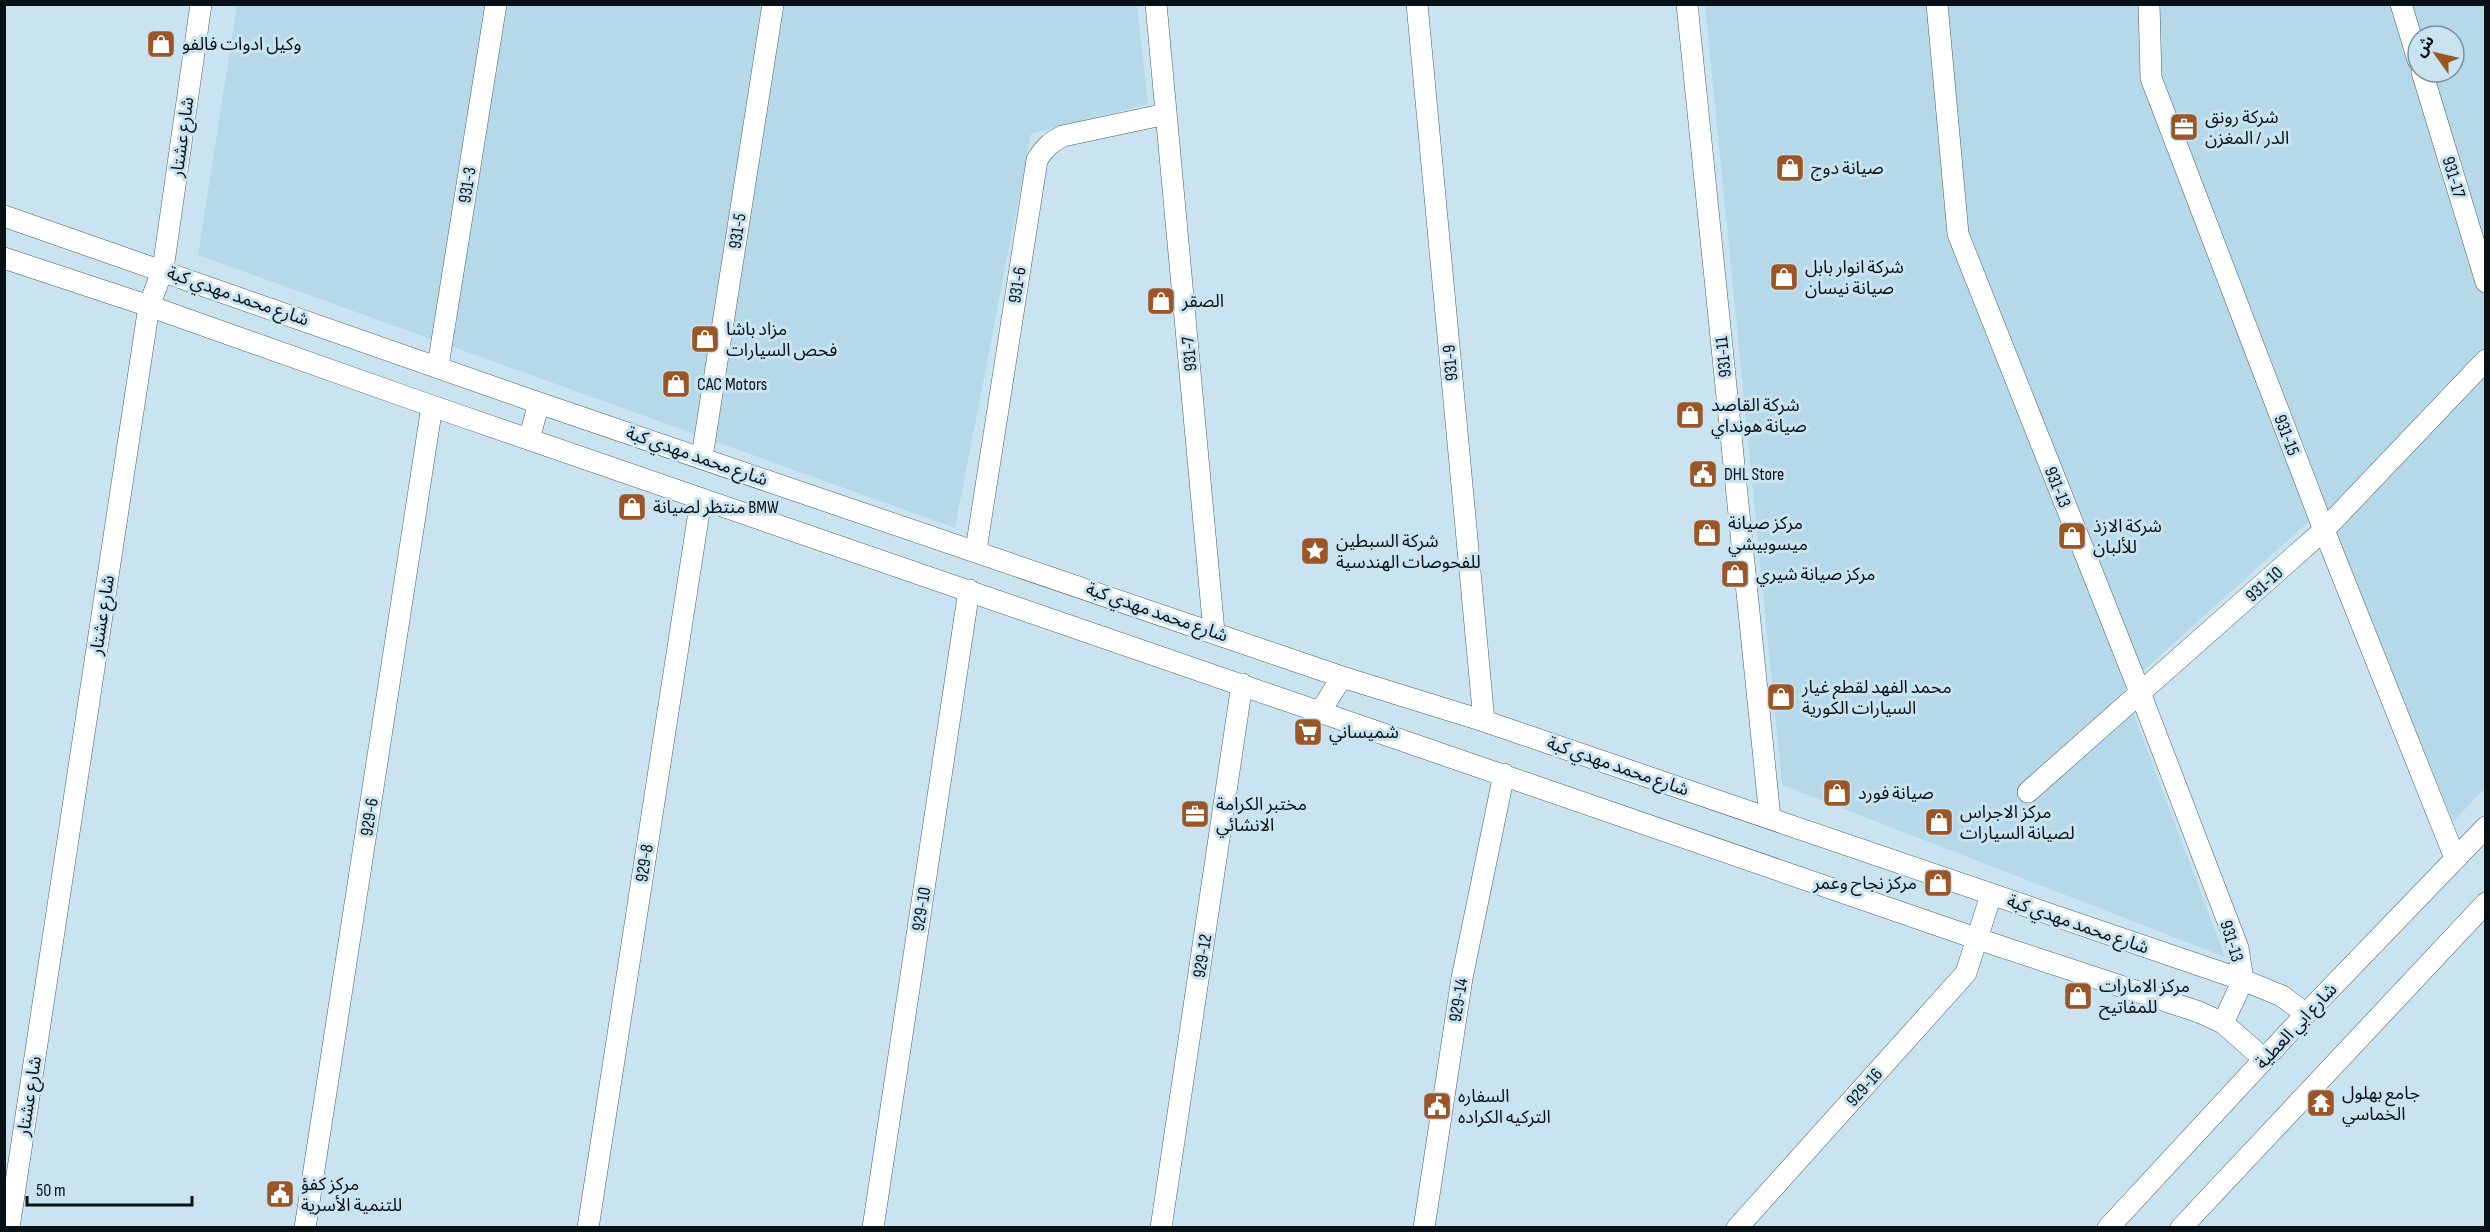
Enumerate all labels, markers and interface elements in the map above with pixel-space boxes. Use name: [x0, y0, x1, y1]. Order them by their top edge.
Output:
north arrow: [2406, 24, 2466, 84]
shop icon: وكيل ادوات فالفو: [145, 28, 177, 60]
text: ش: [2411, 32, 2439, 61]
place label: وكيل ادوات فالفو: [182, 34, 301, 55]
street label: شارع عشتار: [166, 96, 201, 180]
place label: شركة رونق الدر / المغزن: [2205, 107, 2289, 149]
office icon: شركة رونق الدر / المغزن: [2168, 111, 2200, 143]
shop icon: صيانة دوج: [1774, 152, 1806, 184]
street label: 931-17: [2437, 154, 2470, 201]
place label: صيانة دوج: [1811, 158, 1884, 181]
street label: 931-3: [454, 166, 481, 204]
street label: 931-5: [724, 212, 751, 250]
place label: شركة انوار بابل صيانة نيسان: [1805, 257, 1904, 299]
shop icon: شركة انوار بابل صيانة نيسان: [1768, 261, 1800, 293]
street label: شارع محمد مهدي كبة: [163, 262, 312, 333]
street label: 931-6: [1004, 265, 1031, 305]
shop icon: الصقر: [1145, 285, 1177, 317]
place label: الصقر: [1181, 291, 1224, 312]
place label: مزاد باشا فحص السيارات: [726, 319, 837, 361]
shop icon: مزاد باشا فحص السيارات: [689, 323, 721, 355]
street label: 931-7: [1177, 335, 1201, 372]
street label: 931-11: [1711, 335, 1736, 378]
street label: 931-9: [1438, 344, 1463, 382]
shop icon: CAC Motors: [660, 368, 692, 400]
place label: CAC Motors: [697, 374, 767, 395]
place label: شركة القاصد صيانة هونداي: [1711, 395, 1807, 439]
shop icon: شركة القاصد صيانة هونداي: [1674, 399, 1706, 431]
street label: 931-15: [2269, 412, 2304, 459]
street label: شارع محمد مهدي كبة: [622, 422, 771, 493]
public building icon: DHL Store: [1687, 458, 1719, 490]
place label: DHL Store: [1724, 464, 1784, 485]
street label: 931-13: [2040, 464, 2075, 511]
shop icon: منتظر لصيانة BMW: [616, 491, 648, 523]
place label: منتظر لصيانة BMW: [653, 497, 779, 518]
place label: مركز صيانة ميسوبيشي: [1728, 513, 1808, 557]
place label: شركة الازذ للألبان: [2093, 516, 2162, 558]
shop icon: مركز صيانة ميسوبيشي: [1691, 517, 1723, 549]
shop icon: شركة الازذ للألبان: [2056, 520, 2088, 552]
place label: شركة السبطين للفحوصات الهندسية: [1336, 531, 1481, 573]
place icon: شركة السبطين للفحوصات الهندسية: [1299, 535, 1331, 567]
shop icon: مركز صيانة شيري: [1719, 558, 1751, 590]
street label: 931-10: [2241, 562, 2287, 606]
place label: مركز صيانة شيري: [1756, 564, 1876, 587]
street label: شارع عشتار: [86, 574, 122, 658]
street label: شارع محمد مهدي كبة: [1082, 578, 1231, 649]
place label: محمد الفهد لقطع غيار السيارات الكورية: [1801, 677, 1952, 719]
shop icon: محمد الفهد لقطع غيار السيارات الكورية: [1765, 681, 1797, 713]
supermarket icon: شميساني: [1292, 716, 1324, 748]
place label: شميساني: [1329, 722, 1399, 745]
street label: شارع محمد مهدي كبة: [1543, 732, 1692, 803]
shop icon: صيانة فورد: [1821, 777, 1853, 809]
place label: صيانة فورد: [1858, 783, 1934, 804]
place label: مختبر الكرامة الانشائي: [1216, 794, 1307, 838]
street label: 929-6: [356, 797, 383, 837]
office icon: مختبر الكرامة الانشائي: [1179, 798, 1211, 830]
place label: مركز الاجراس لصيانة السيارات: [1960, 802, 2075, 844]
shop icon: مركز الاجراس لصيانة السيارات: [1923, 806, 1955, 838]
street label: 929-8: [631, 843, 658, 883]
shop icon: مركز نجاح وعمر: [1922, 867, 1954, 899]
place label: مركز نجاح وعمر: [1812, 873, 1917, 896]
street label: 929-10: [908, 886, 935, 933]
street label: شارع محمد مهدي كبة: [2003, 890, 2152, 961]
street label: 931-13: [2215, 918, 2248, 964]
street label: 929-12: [1189, 933, 1216, 979]
street label: 929-14: [1445, 976, 1472, 1023]
place label: مركز الامارات للمفاتيح: [2099, 976, 2190, 1020]
street label: شارع ابي العطية: [2251, 979, 2344, 1076]
shop icon: مركز الامارات للمفاتيح: [2062, 980, 2094, 1012]
street label: شارع عشتار: [13, 1055, 49, 1139]
street label: 929-16: [1842, 1064, 1887, 1111]
place label: جامع بهلول الخماسي: [2342, 1083, 2420, 1127]
place label: السفاره التركيه الكراده: [1458, 1086, 1551, 1128]
temple icon: جامع بهلول الخماسي: [2305, 1087, 2337, 1119]
public building icon: السفاره التركيه الكراده: [1421, 1090, 1453, 1122]
scale bar: [27, 1169, 192, 1207]
place label: مركز كفؤ للتنمية الأسرية: [301, 1174, 402, 1216]
public building icon: مركز كفؤ للتنمية الأسرية: [264, 1178, 296, 1210]
text: 50 m: [36, 1180, 66, 1201]

